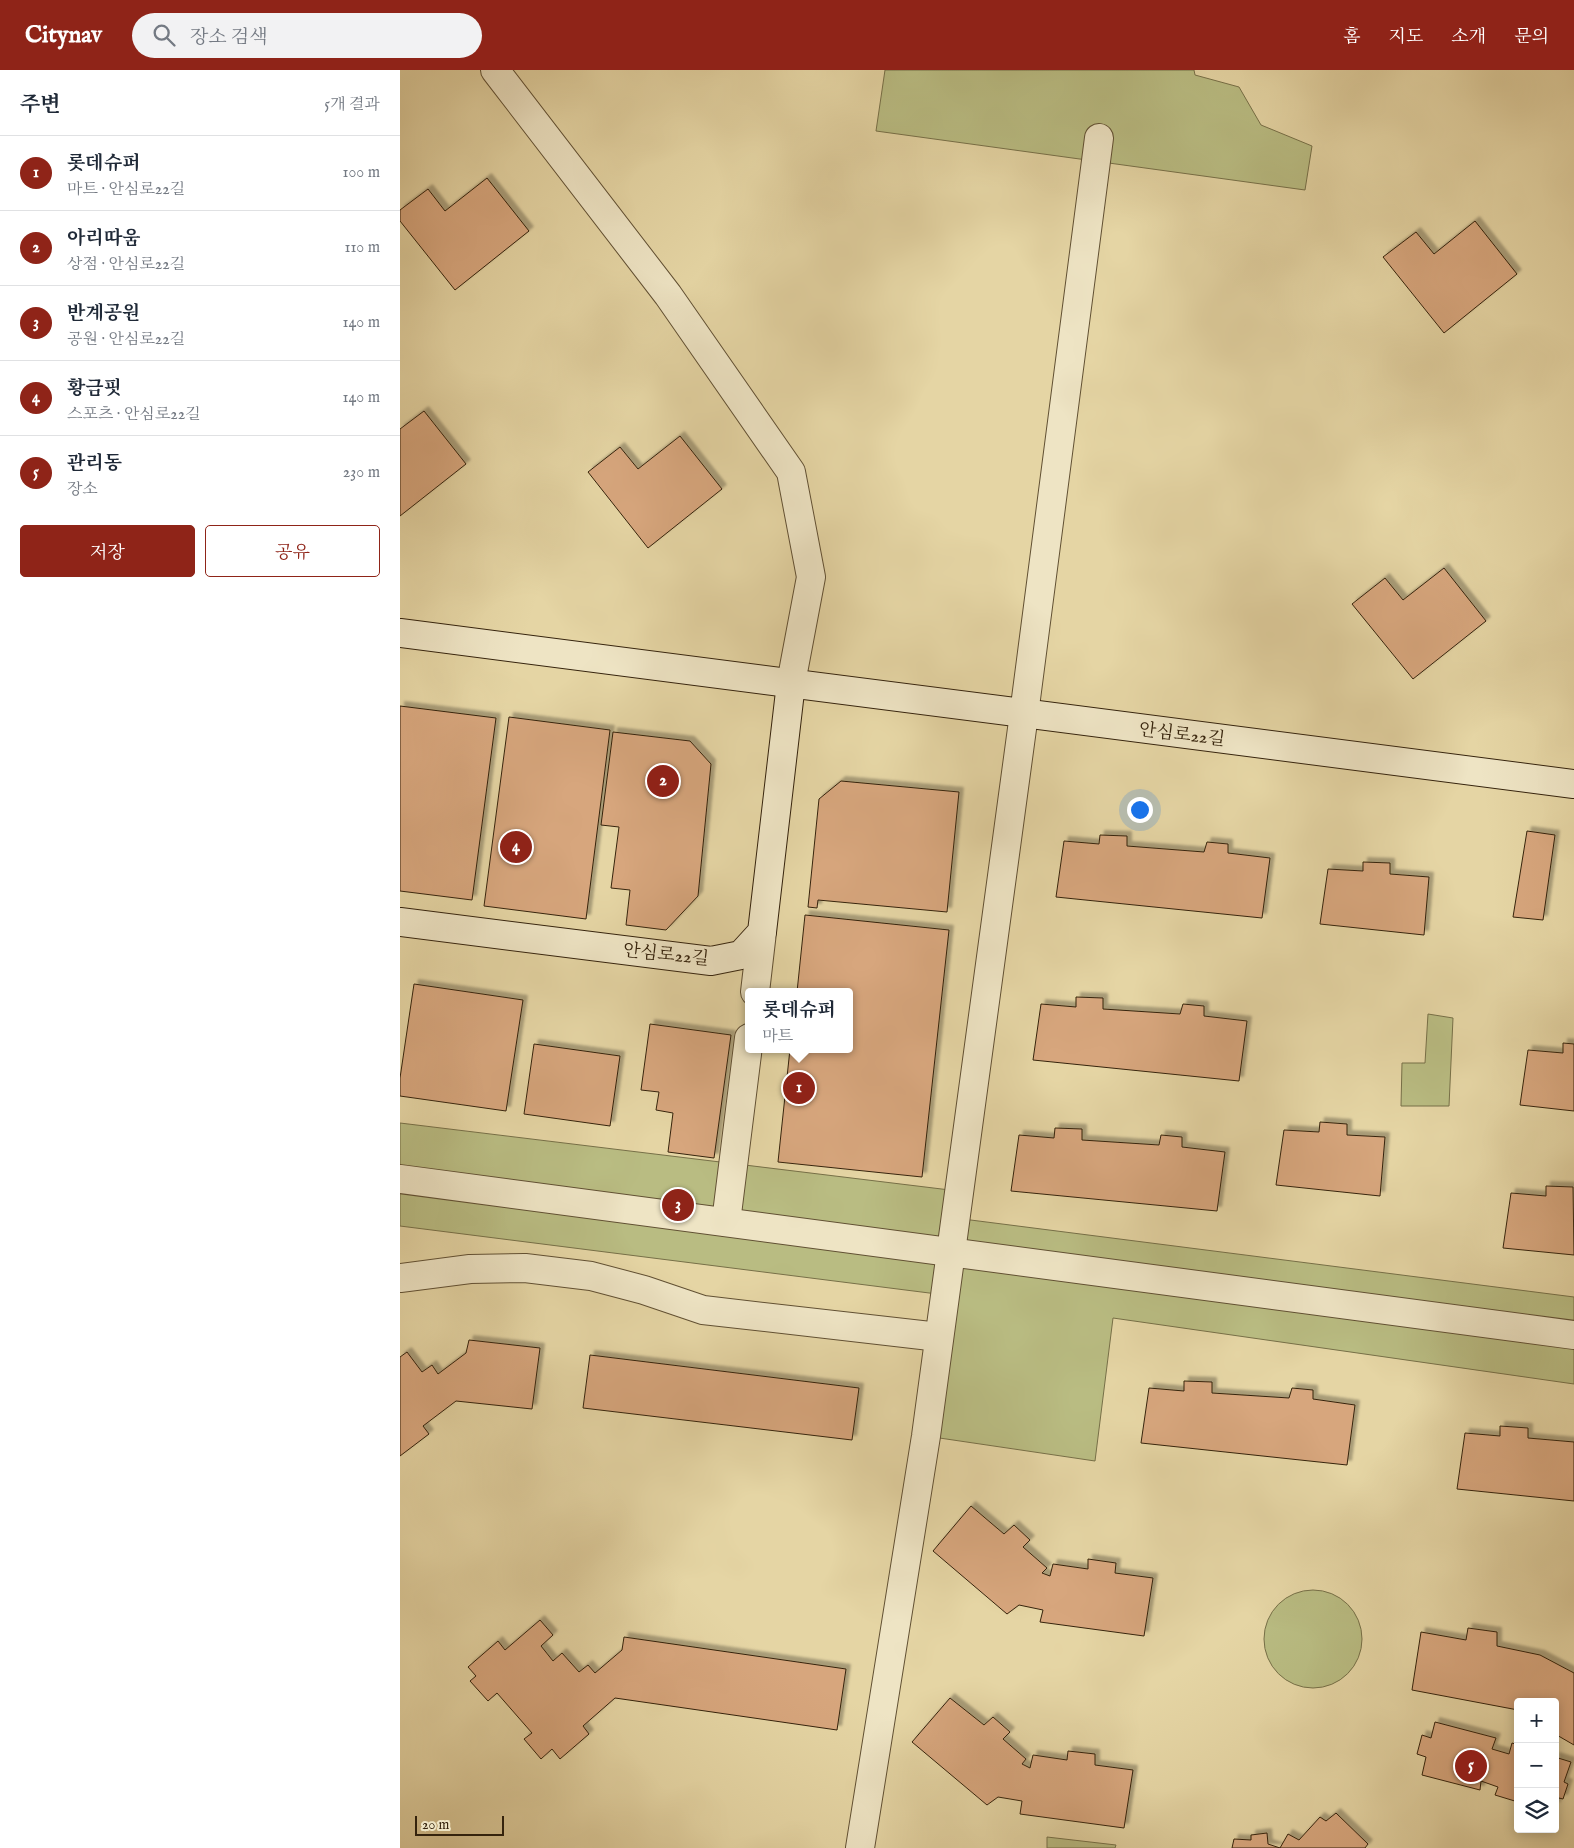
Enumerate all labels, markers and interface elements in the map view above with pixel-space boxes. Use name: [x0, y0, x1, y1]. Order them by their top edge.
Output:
search box: [132, 13, 482, 58]
text: Citynav: [25, 20, 102, 51]
icon: search: [150, 21, 178, 49]
text: 장소 검색: [190, 26, 268, 50]
text: 홈: [1343, 26, 1361, 49]
text: 지도: [1389, 26, 1423, 49]
text: 소개: [1451, 26, 1486, 49]
text: 문의: [1514, 26, 1549, 49]
text: 주변: [20, 92, 61, 119]
text: 5개 결과: [324, 95, 380, 115]
text: 롯데슈퍼: [67, 152, 140, 176]
text: 1: [33, 163, 39, 183]
text: 100 m: [343, 163, 380, 183]
text: 마트 · 안심로22길: [67, 180, 185, 200]
text: 아리따움: [67, 227, 140, 251]
text: 2: [32, 238, 40, 258]
text: 110 m: [344, 238, 380, 258]
text: 상점 · 안심로22길: [67, 255, 185, 275]
text: 반계공원: [67, 302, 140, 326]
text: 3: [33, 313, 39, 333]
text: 140 m: [342, 313, 380, 333]
text: 공원 · 안심로22길: [67, 330, 185, 350]
text: 황금핏: [67, 377, 122, 401]
text: 4: [32, 388, 40, 408]
text: 140 m: [342, 388, 380, 408]
text: 스포츠 · 안심로22길: [67, 405, 201, 425]
text: 관리동: [67, 452, 122, 476]
text: 5: [33, 463, 39, 483]
text: 230 m: [343, 463, 380, 483]
text: 장소: [67, 480, 98, 500]
button: 저장: [20, 525, 195, 577]
button: 공유: [205, 525, 380, 577]
street label: 안심로22길: [1138, 719, 1226, 752]
pin: 2: [647, 762, 679, 800]
your location: [1127, 797, 1153, 823]
pin: 4: [500, 828, 532, 866]
street label: 안심로22길: [622, 940, 710, 971]
popup: [745, 988, 853, 1053]
text: 롯데슈퍼: [762, 999, 836, 1023]
text: 마트: [762, 1027, 793, 1047]
pin: 1: [783, 1069, 815, 1107]
pin: 3: [662, 1186, 694, 1224]
map controls: [1514, 1698, 1559, 1833]
button: +: [1514, 1698, 1559, 1743]
button: −: [1514, 1743, 1559, 1788]
pin: 5: [1455, 1747, 1487, 1785]
button: layers: [1514, 1788, 1559, 1833]
scale bar: [415, 1813, 504, 1836]
text: 20 m: [422, 1816, 449, 1834]

